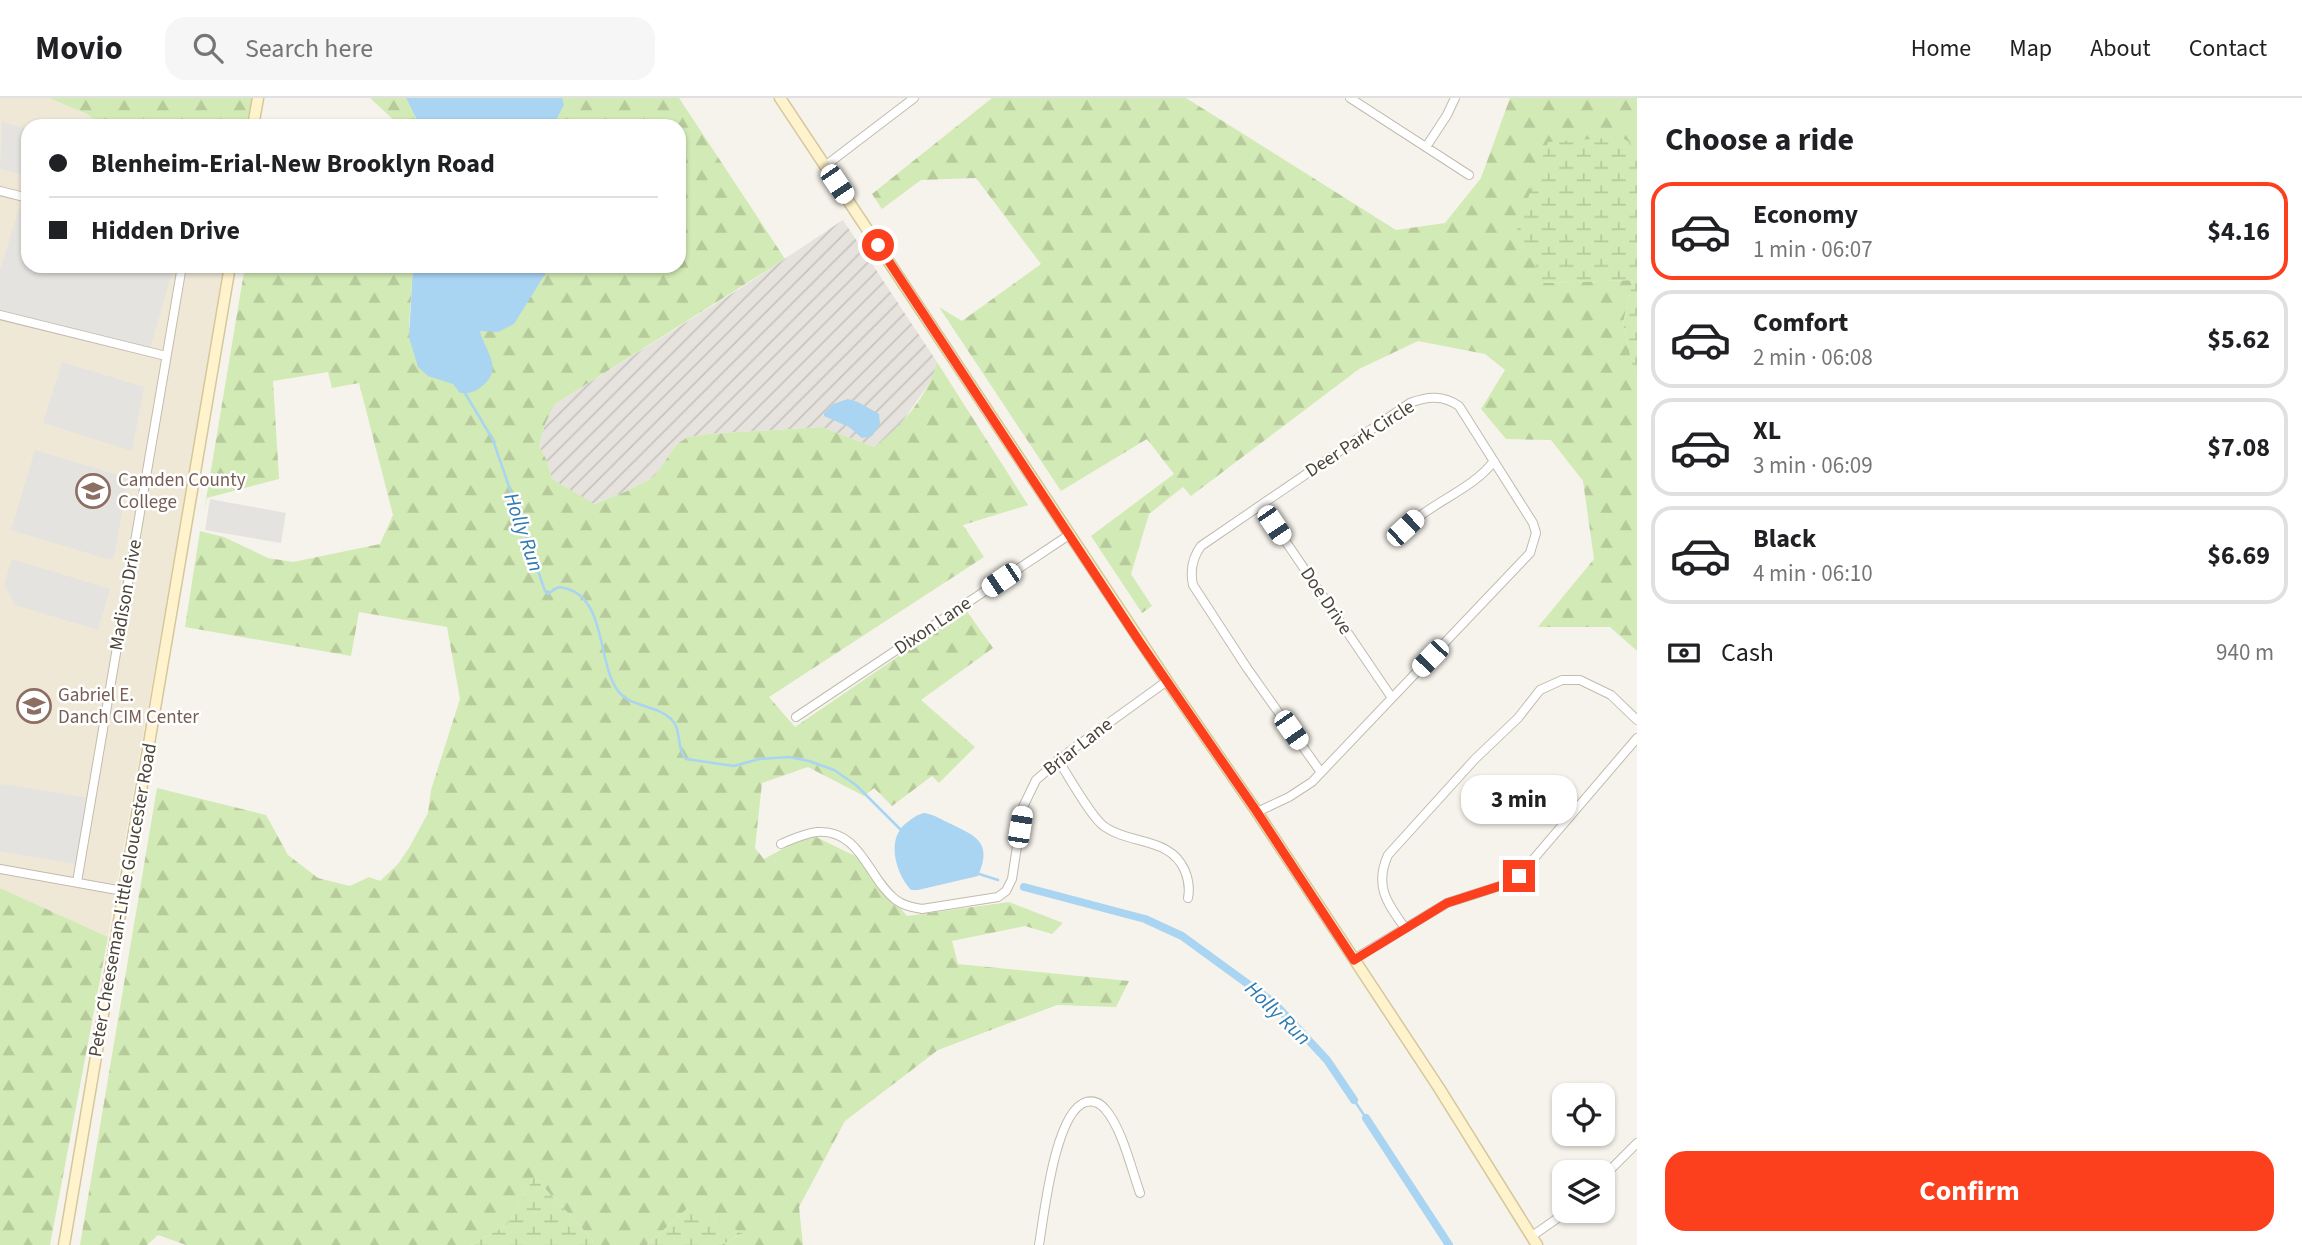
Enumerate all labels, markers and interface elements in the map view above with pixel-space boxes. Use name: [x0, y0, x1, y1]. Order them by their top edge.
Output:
search box: [165, 17, 655, 80]
text: Movio: [35, 25, 123, 72]
icon: search: [189, 29, 227, 67]
text: Search here: [245, 30, 373, 67]
text: Home: [1911, 31, 1971, 66]
text: Map: [2009, 31, 2052, 66]
text: About: [2090, 31, 2151, 66]
text: Contact: [2189, 31, 2267, 66]
text: Choose a ride: [1665, 117, 1854, 163]
text: Blenheim-Erial-New Brooklyn Road: [91, 145, 495, 182]
car: [817, 161, 858, 207]
text: Economy: [1753, 196, 1858, 233]
icon: car: [1669, 200, 1732, 263]
text: Hidden Drive: [91, 212, 240, 249]
text: $4.16: [2207, 213, 2270, 250]
route start: [862, 229, 894, 261]
text: 1 min · 06:07: [1753, 233, 1873, 266]
text: Comfort: [1753, 304, 1848, 341]
icon: car: [1669, 308, 1732, 371]
text: $5.62: [2207, 321, 2270, 358]
text: 2 min · 06:08: [1753, 341, 1873, 374]
street label: Deer Park Circle: [1300, 394, 1420, 484]
text: XL: [1753, 412, 1781, 449]
icon: car: [1669, 416, 1732, 479]
text: $7.08: [2207, 429, 2270, 466]
text: 3 min · 06:09: [1753, 449, 1873, 482]
place label: Camden County College: [118, 467, 246, 516]
school or university icon: Camden County College: [74, 472, 112, 510]
water label: Holly Run: [497, 489, 551, 575]
car: [1254, 502, 1295, 548]
car: [1383, 506, 1428, 550]
text: Black: [1753, 520, 1816, 557]
icon: car: [1669, 524, 1732, 587]
street label: Madison Drive: [103, 537, 149, 653]
text: $6.69: [2207, 537, 2270, 574]
text: 4 min · 06:10: [1753, 557, 1873, 590]
car: [978, 560, 1025, 600]
street label: Doe Drive: [1293, 562, 1359, 640]
street label: Dixon Lane: [889, 590, 977, 662]
icon: cash: [1665, 634, 1703, 672]
text: Cash: [1721, 634, 1774, 671]
car: [1408, 636, 1453, 680]
text: 940 m: [2216, 636, 2274, 669]
place label: Gabriel E. Danch CIM Center: [58, 682, 199, 731]
school or university icon: Gabriel E. Danch CIM Center: [15, 687, 53, 725]
car: [1271, 707, 1312, 753]
street label: Briar Lane: [1038, 711, 1118, 783]
street label: Peter Cheeseman-Little Gloucester Road: [82, 741, 164, 1059]
callout: 3 min: [1461, 774, 1577, 824]
text: 3 min: [1491, 783, 1547, 816]
car: [1007, 805, 1034, 849]
route end: [1503, 860, 1535, 892]
water label: Holly Run: [1238, 974, 1318, 1052]
map controls: [1552, 1083, 1615, 1223]
button: locate: [1552, 1083, 1615, 1146]
button: Confirm: [1665, 1151, 2274, 1231]
button: layers: [1552, 1160, 1615, 1223]

